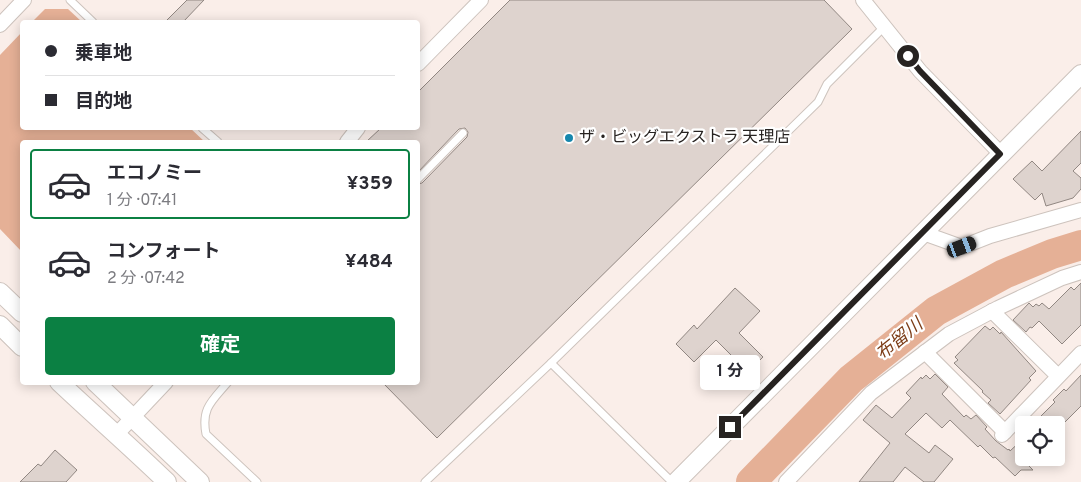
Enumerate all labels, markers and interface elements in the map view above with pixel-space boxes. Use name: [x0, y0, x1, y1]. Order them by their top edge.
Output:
text: 乗車地: [75, 42, 132, 66]
route start: [897, 45, 919, 67]
text: 目的地: [75, 90, 132, 114]
place label: ザ・ビッグエクストラ 天理店: [579, 128, 790, 148]
marker: ザ・ビッグエクストラ 天理店: [563, 132, 575, 144]
icon: car: [47, 162, 92, 207]
text: エコノミー: [107, 162, 202, 186]
text: ¥359: [347, 172, 393, 196]
text: 1 分 · 07:41: [107, 191, 177, 211]
car: [945, 235, 978, 259]
icon: car: [47, 240, 92, 285]
text: コンフォート: [107, 240, 220, 264]
text: ¥484: [345, 250, 393, 274]
text: 2 分 · 07:42: [107, 269, 185, 289]
water label: 布留川: [872, 313, 930, 366]
button: 確定: [45, 317, 395, 375]
callout: 1 分: [700, 354, 760, 390]
text: 1 分: [717, 362, 743, 382]
route end: [719, 416, 741, 438]
map controls: [1015, 416, 1065, 466]
button: locate: [1015, 416, 1065, 466]

